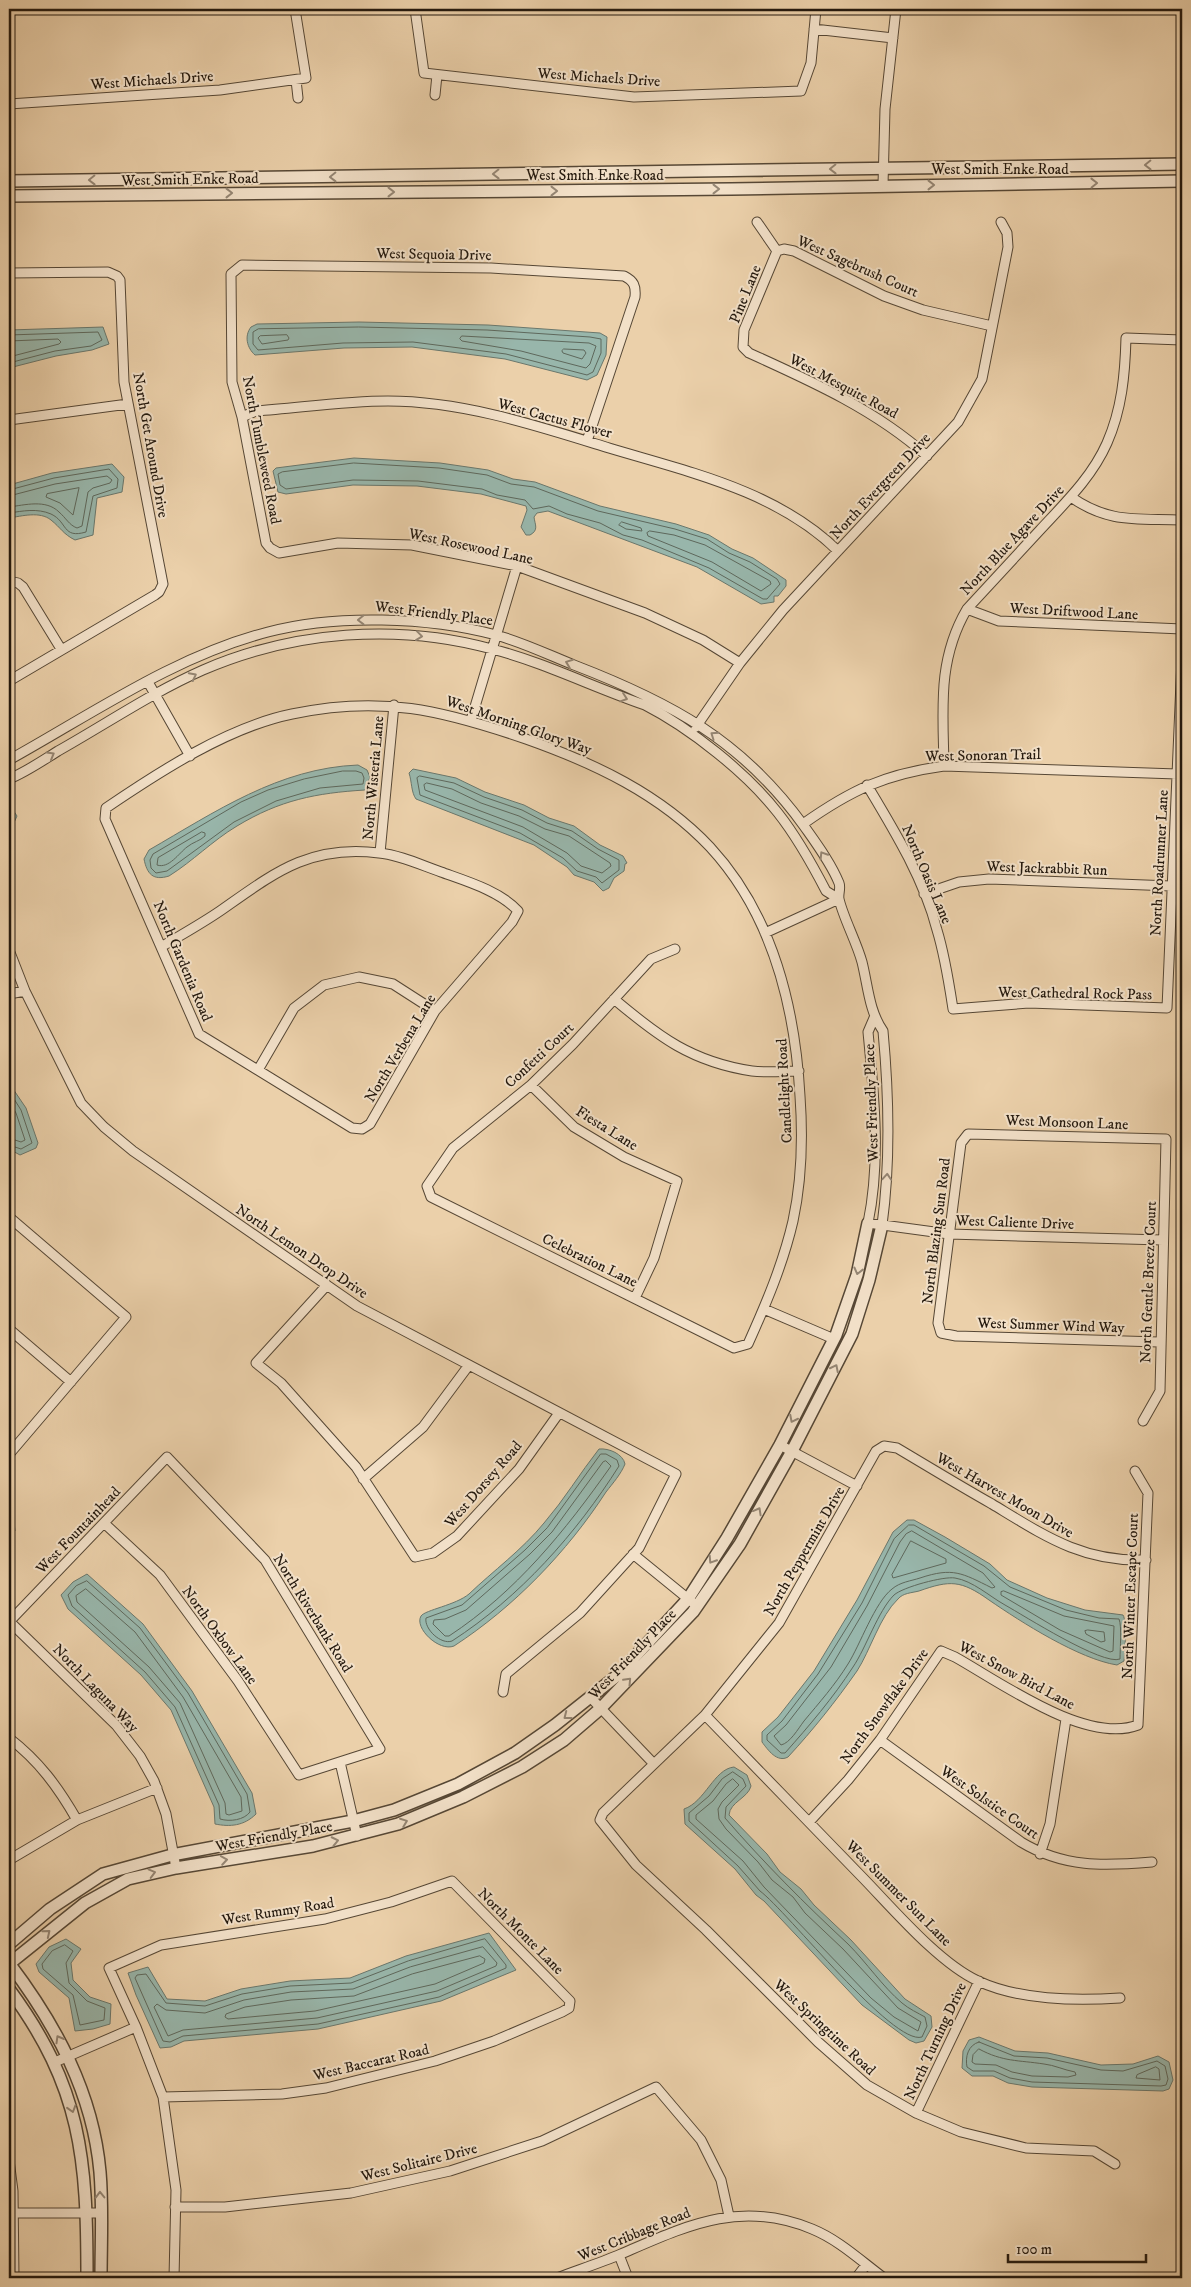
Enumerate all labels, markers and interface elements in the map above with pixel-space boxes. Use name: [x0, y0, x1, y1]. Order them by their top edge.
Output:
street label: West Michaels Drive: [536, 64, 661, 91]
street label: West Michaels Drive: [89, 67, 214, 94]
street label: West Smith Enke Road: [930, 160, 1069, 179]
one-way arrow: [1143, 160, 1151, 170]
one-way arrow: [829, 164, 836, 174]
street label: West Smith Enke Road: [525, 166, 664, 185]
street label: West Smith Enke Road: [120, 169, 259, 190]
one-way arrow: [492, 169, 500, 179]
one-way arrow: [329, 171, 337, 182]
one-way arrow: [88, 174, 96, 185]
one-way arrow: [1090, 178, 1098, 189]
one-way arrow: [928, 180, 936, 190]
one-way arrow: [712, 184, 720, 194]
one-way arrow: [550, 186, 558, 196]
one-way arrow: [388, 187, 395, 197]
one-way arrow: [225, 188, 233, 198]
street label: West Sagebrush Court: [793, 231, 922, 302]
street label: West Sequoia Drive: [375, 244, 492, 265]
street label: Pine Lane: [725, 262, 766, 326]
street label: West Mesquite Road: [785, 349, 902, 423]
street label: North Get Around Drive: [128, 371, 173, 519]
street label: North Tumbleweed Road: [238, 374, 285, 526]
street label: West Cactus Flower: [495, 394, 615, 443]
street label: North Evergreen Drive: [826, 429, 935, 544]
street label: North Blue Agave Drive: [956, 481, 1068, 599]
street label: West Rosewood Lane: [406, 524, 535, 569]
street label: West Friendly Place: [373, 597, 494, 630]
street label: West Driftwood Lane: [1008, 599, 1139, 624]
one-way arrow: [356, 615, 364, 625]
one-way arrow: [415, 630, 423, 640]
one-way arrow: [566, 659, 574, 669]
one-way arrow: [188, 671, 197, 682]
street label: West Morning Glory Way: [442, 691, 595, 760]
one-way arrow: [619, 692, 628, 702]
street label: North Wisteria Lane: [359, 715, 388, 841]
one-way arrow: [710, 732, 720, 741]
street label: West Sonoran Trail: [924, 745, 1041, 766]
one-way arrow: [46, 752, 55, 762]
street label: North Roadrunner Lane: [1146, 789, 1173, 937]
street label: North Oasis Lane: [897, 822, 956, 927]
one-way arrow: [820, 851, 829, 860]
street label: West Jackrabbit Run: [985, 857, 1108, 880]
street label: North Gardenia Road: [149, 898, 217, 1025]
street label: West Cathedral Rock Pass: [997, 983, 1152, 1004]
street label: North Verbena Lane: [361, 991, 440, 1106]
street label: Confetti Court: [501, 1018, 578, 1092]
street label: Candlelight Road: [772, 1038, 797, 1144]
street label: West Friendly Place: [860, 1043, 883, 1164]
street label: Fiesta Lane: [572, 1102, 641, 1155]
street label: West Monsoon Lane: [1004, 1111, 1129, 1134]
street label: North Blazing Sun Road: [918, 1156, 955, 1305]
one-way arrow: [882, 1172, 893, 1180]
street label: North Lemon Drop Drive: [232, 1200, 371, 1303]
street label: North Gentle Breeze Court: [1136, 1200, 1161, 1363]
street label: West Caliente Drive: [954, 1211, 1075, 1234]
street label: Celebration Lane: [539, 1229, 641, 1292]
one-way arrow: [853, 1266, 864, 1275]
street label: West Summer Wind Way: [976, 1313, 1126, 1338]
one-way arrow: [829, 1364, 839, 1373]
one-way arrow: [789, 1414, 799, 1423]
street label: West Dorsey Road: [440, 1437, 527, 1532]
street label: West Harvest Moon Drive: [932, 1448, 1077, 1543]
street label: West Fountainhead: [31, 1482, 125, 1579]
street label: North Peppermint Drive: [760, 1483, 849, 1619]
one-way arrow: [752, 1507, 762, 1516]
street label: North Winter Escape Court: [1118, 1512, 1143, 1679]
street label: North Riverbank Road: [269, 1551, 357, 1676]
one-way arrow: [709, 1555, 719, 1564]
street label: North Oxbow Lane: [178, 1582, 262, 1688]
street label: West Friendly Place: [584, 1605, 680, 1704]
street label: West Snow Bird Lane: [955, 1636, 1078, 1714]
street label: North Laguna Way: [48, 1640, 143, 1737]
street label: North Snowflake Drive: [836, 1645, 933, 1768]
one-way arrow: [622, 1678, 631, 1687]
one-way arrow: [564, 1711, 573, 1719]
street label: West Solstice Court: [936, 1761, 1043, 1844]
street label: West Friendly Place: [213, 1817, 334, 1856]
one-way arrow: [399, 1818, 408, 1828]
one-way arrow: [330, 1836, 339, 1847]
street label: West Summer Sun Lane: [841, 1836, 956, 1950]
one-way arrow: [220, 1855, 228, 1866]
one-way arrow: [147, 1868, 156, 1879]
street label: North Monte Lane: [473, 1884, 568, 1979]
street label: West Rummy Road: [220, 1893, 336, 1930]
one-way arrow: [41, 1931, 50, 1939]
street label: West Springtime Road: [769, 1975, 880, 2080]
street label: North Turning Drive: [900, 1980, 971, 2103]
one-way arrow: [56, 2035, 66, 2044]
street label: West Baccarat Road: [310, 2040, 431, 2085]
one-way arrow: [66, 2104, 76, 2113]
street label: West Solitaire Drive: [358, 2139, 479, 2186]
one-way arrow: [95, 2190, 106, 2198]
street label: West Cribbage Road: [574, 2203, 694, 2266]
scale bar: [1008, 2232, 1146, 2264]
text: 100 m: [1016, 2240, 1052, 2259]

